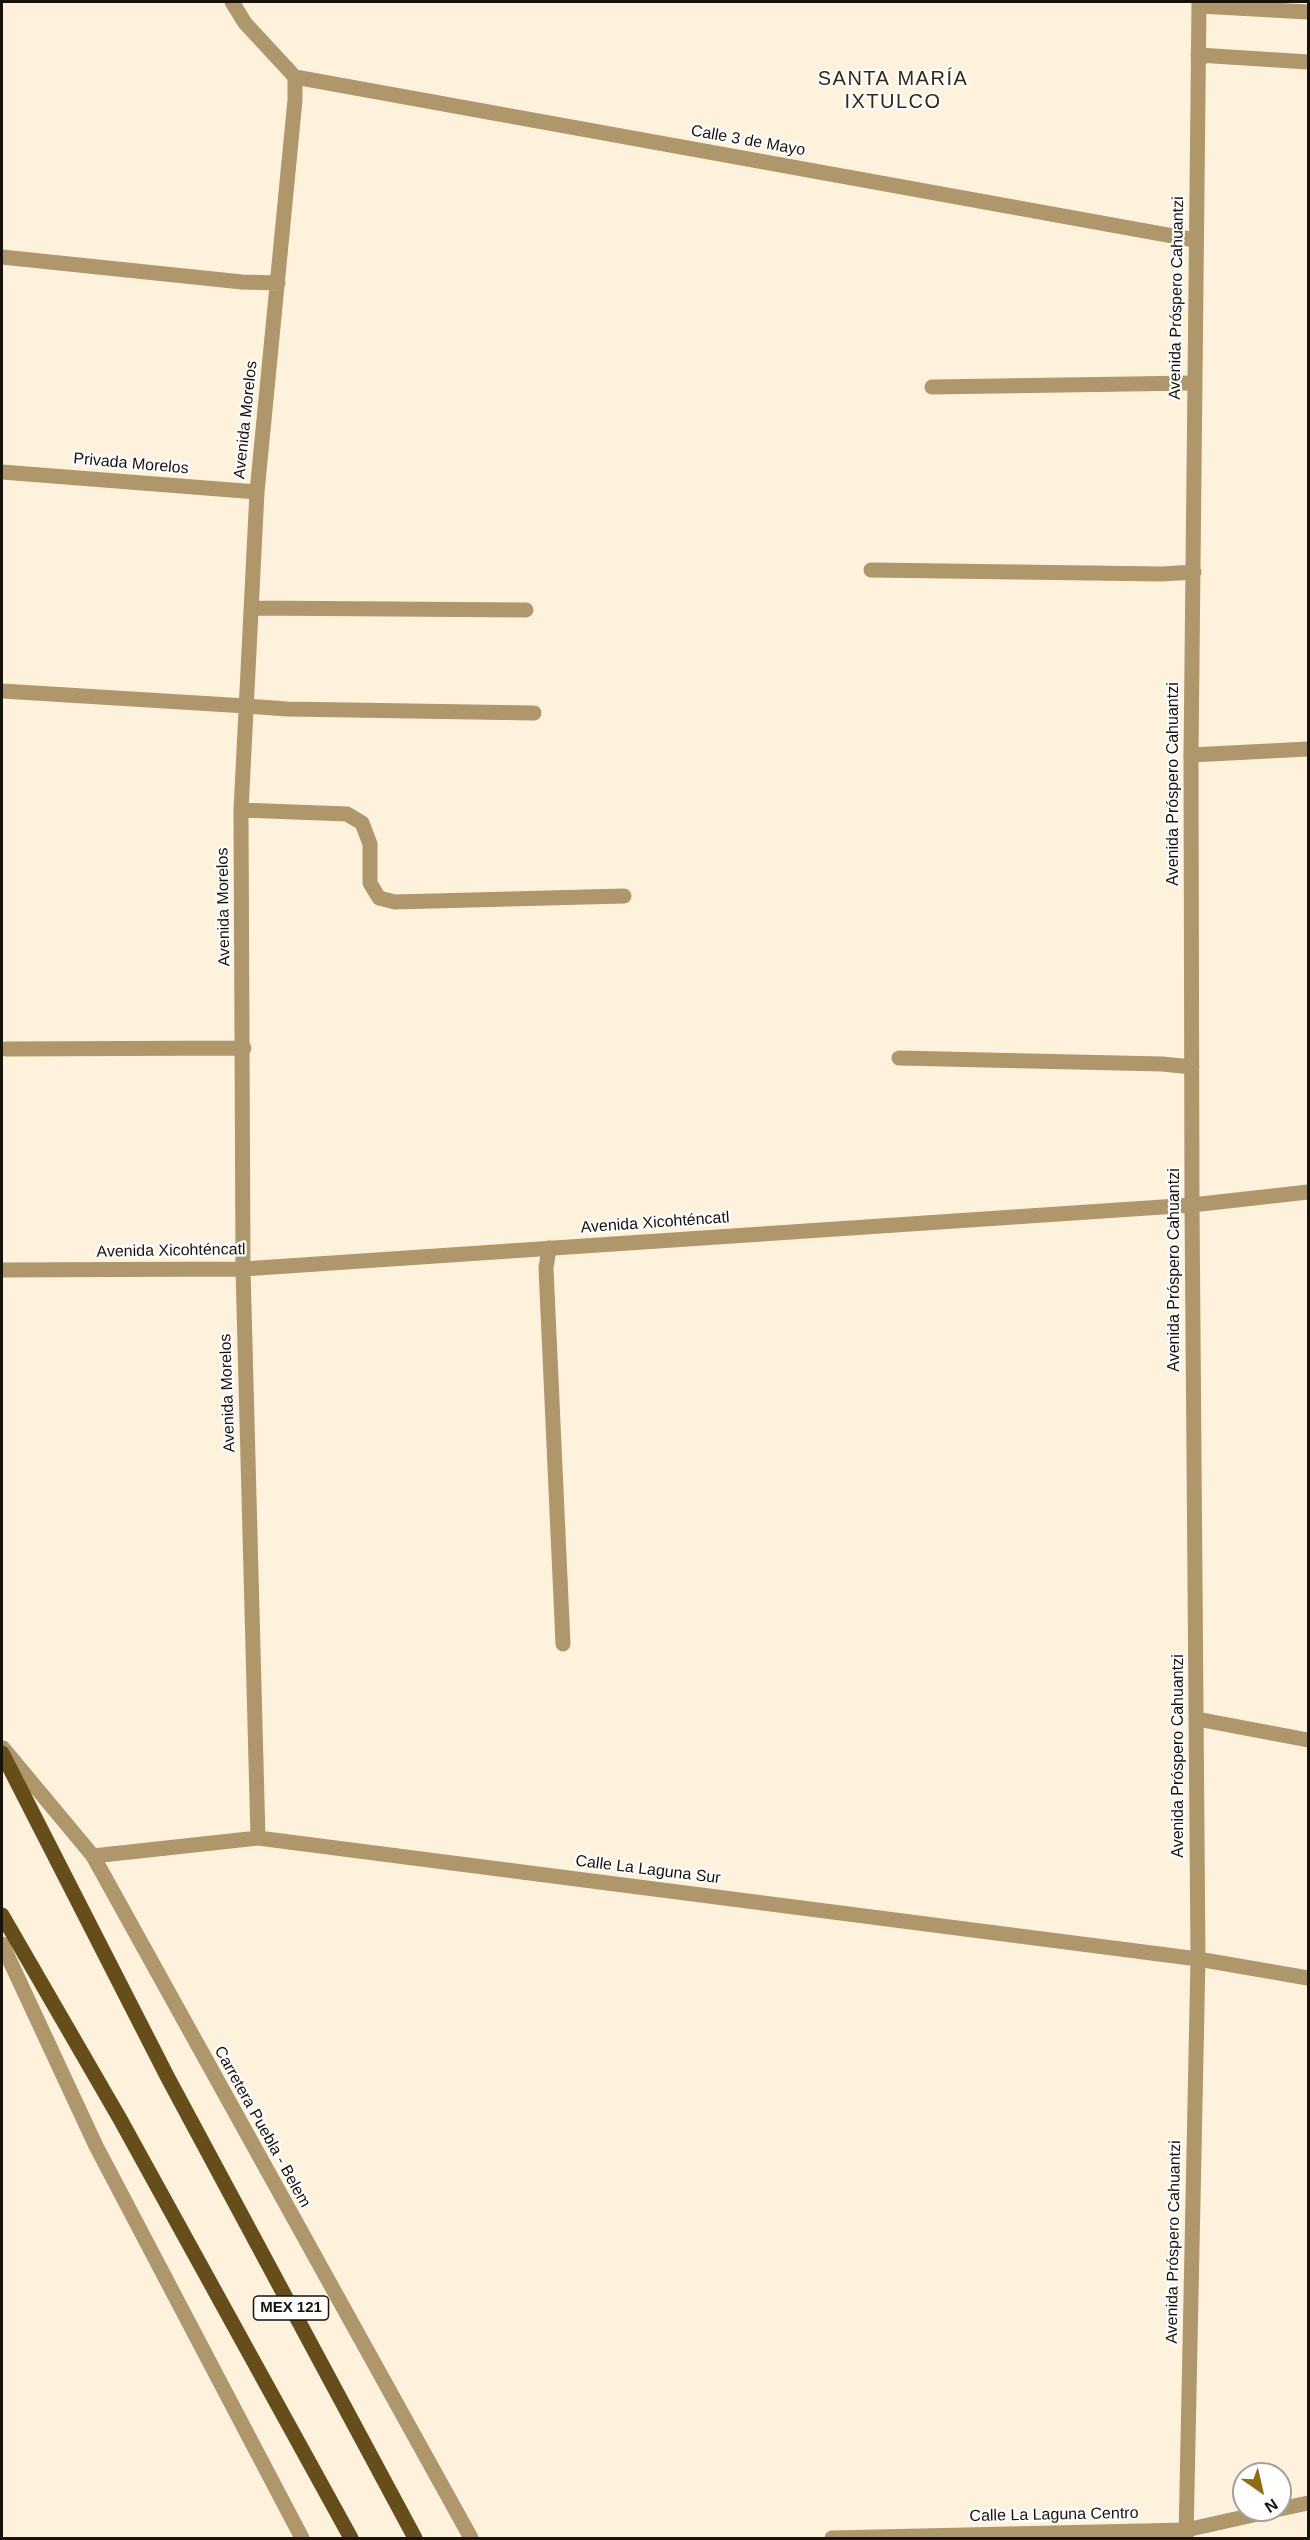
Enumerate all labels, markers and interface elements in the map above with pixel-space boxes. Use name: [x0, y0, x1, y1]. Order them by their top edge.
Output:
district label: SANTA MARÍA IXTULCO: [818, 67, 968, 114]
street label: Calle 3 de Mayo: [689, 122, 807, 160]
street label: Avenida Próspero Cahuantzi: [1166, 196, 1188, 400]
street label: Avenida Morelos: [230, 360, 262, 480]
street label: Privada Morelos: [73, 449, 189, 479]
street label: Avenida Próspero Cahuantzi: [1164, 682, 1184, 886]
street label: Avenida Morelos: [213, 847, 235, 967]
street label: Avenida Próspero Cahuantzi: [1165, 1168, 1185, 1372]
street label: Avenida Xicohténcatl: [580, 1208, 730, 1238]
street label: Avenida Xicohténcatl: [96, 1240, 246, 1262]
street label: Avenida Morelos: [216, 1333, 240, 1453]
street label: Avenida Próspero Cahuantzi: [1169, 1654, 1189, 1858]
street label: Calle La Laguna Sur: [574, 1852, 722, 1888]
street label: Carretera Puebla - Belem: [210, 2043, 314, 2211]
street label: Avenida Próspero Cahuantzi: [1163, 2140, 1185, 2344]
road number: MEX 121: [254, 2296, 328, 2320]
north arrow: [1232, 2462, 1292, 2522]
text: N: [1262, 2495, 1281, 2516]
street label: Calle La Laguna Centro: [969, 2504, 1139, 2526]

